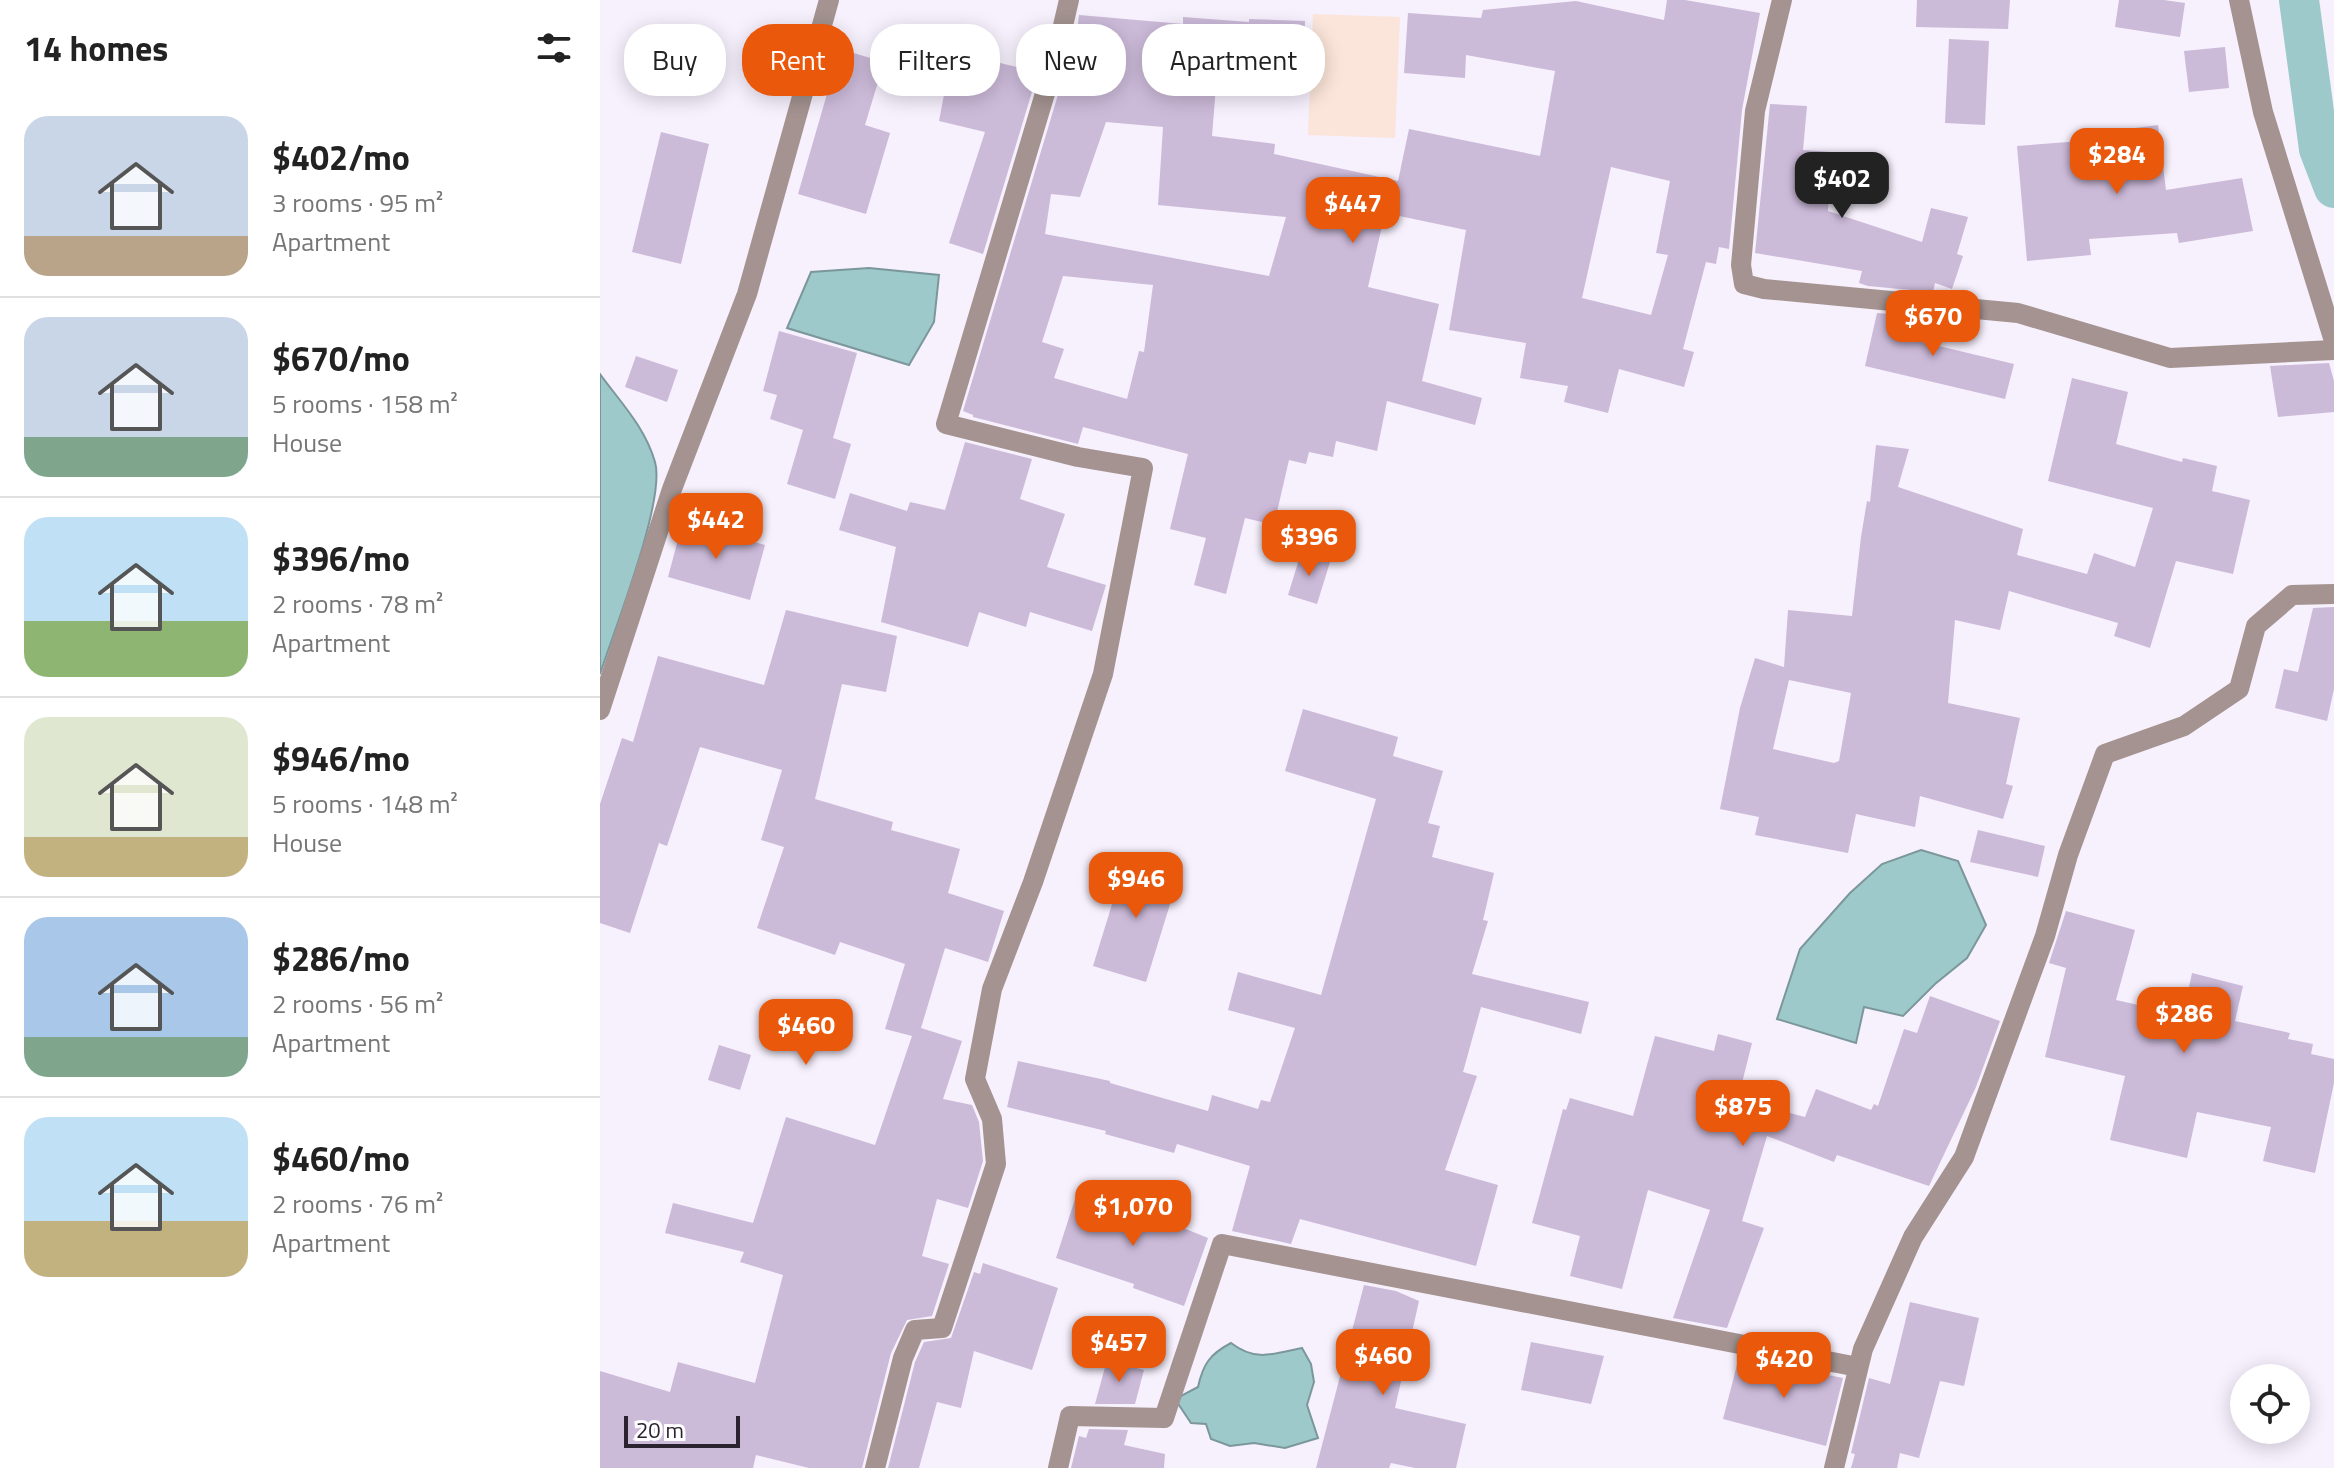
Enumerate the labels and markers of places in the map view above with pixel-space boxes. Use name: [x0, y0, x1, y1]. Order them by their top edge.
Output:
pin: $284: [2070, 128, 2164, 196]
pin: $402: [1795, 152, 1889, 220]
pin: $447: [1306, 177, 1400, 245]
pin: $670: [1886, 290, 1980, 358]
pin: $442: [669, 493, 763, 561]
pin: $396: [1262, 510, 1356, 578]
pin: $946: [1089, 852, 1183, 920]
pin: $286: [2137, 987, 2231, 1055]
pin: $460: [759, 999, 853, 1067]
pin: $875: [1696, 1080, 1790, 1148]
pin: $1,070: [1068, 1180, 1198, 1248]
pin: $457: [1072, 1316, 1166, 1384]
pin: $460: [1336, 1329, 1430, 1397]
pin: $420: [1737, 1332, 1831, 1400]

